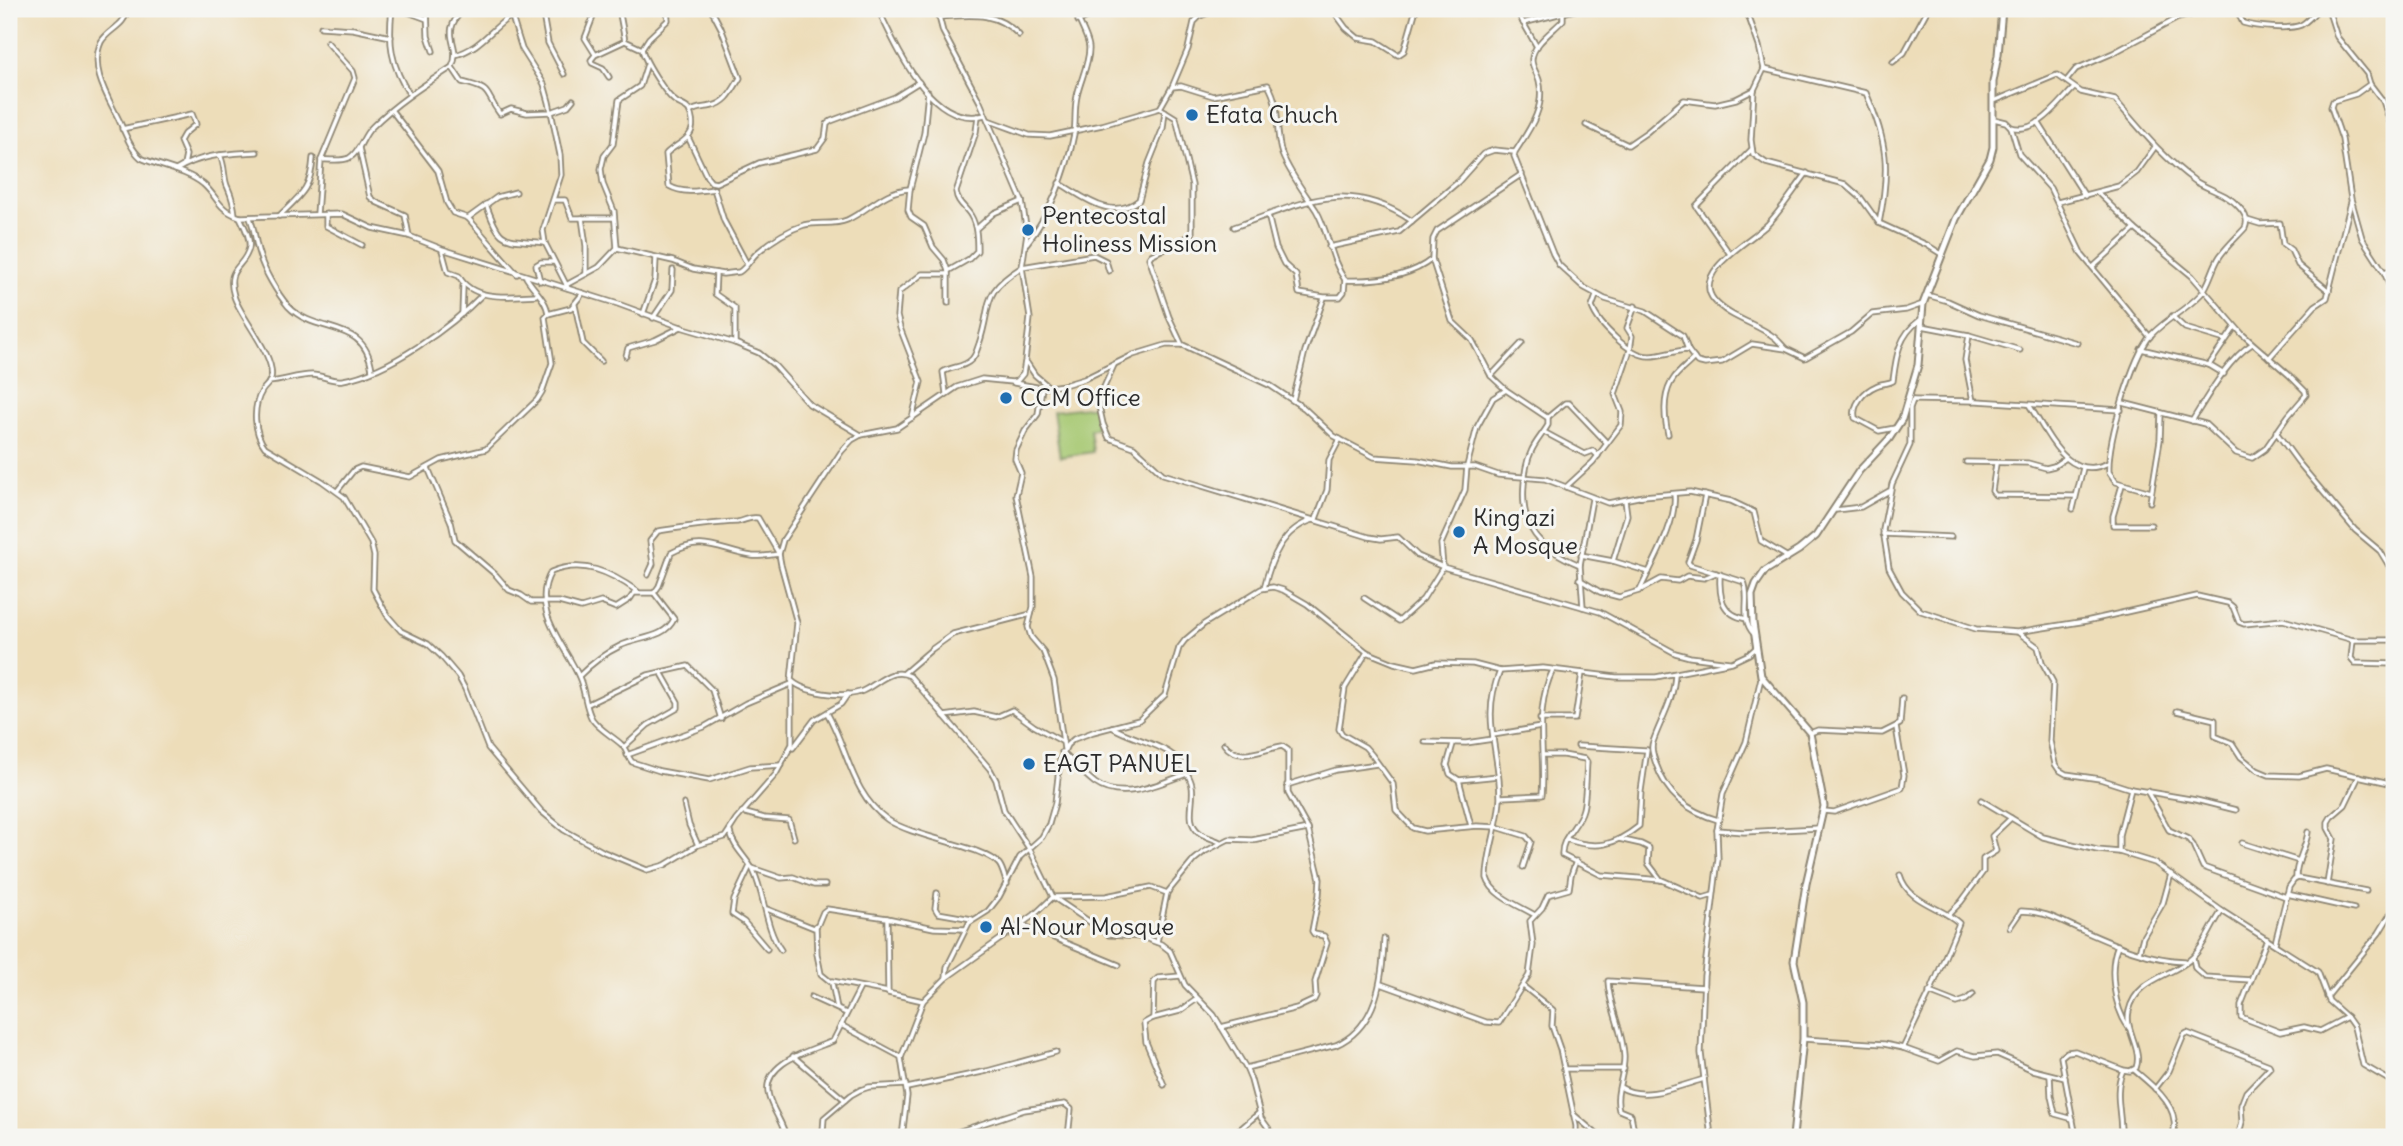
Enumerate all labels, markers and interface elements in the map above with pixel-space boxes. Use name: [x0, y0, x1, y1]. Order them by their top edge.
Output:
place label: Efata Chuch: [1206, 99, 1338, 129]
marker: Efata Chuch: [1184, 107, 1200, 123]
place label: Pentecostal Holiness Mission: [1042, 200, 1217, 258]
marker: Pentecostal Holiness Mission: [1020, 222, 1036, 238]
place label: CCM Office: [1020, 382, 1141, 412]
marker: CCM Office: [998, 390, 1014, 406]
place label: King'azi A Mosque: [1473, 502, 1578, 560]
marker: King'azi A Mosque: [1451, 524, 1467, 540]
place label: EAGT PANUEL: [1043, 748, 1197, 778]
marker: EAGT PANUEL: [1021, 756, 1037, 772]
place label: Al-Nour Mosque: [1000, 911, 1174, 941]
marker: Al-Nour Mosque: [978, 919, 994, 935]

